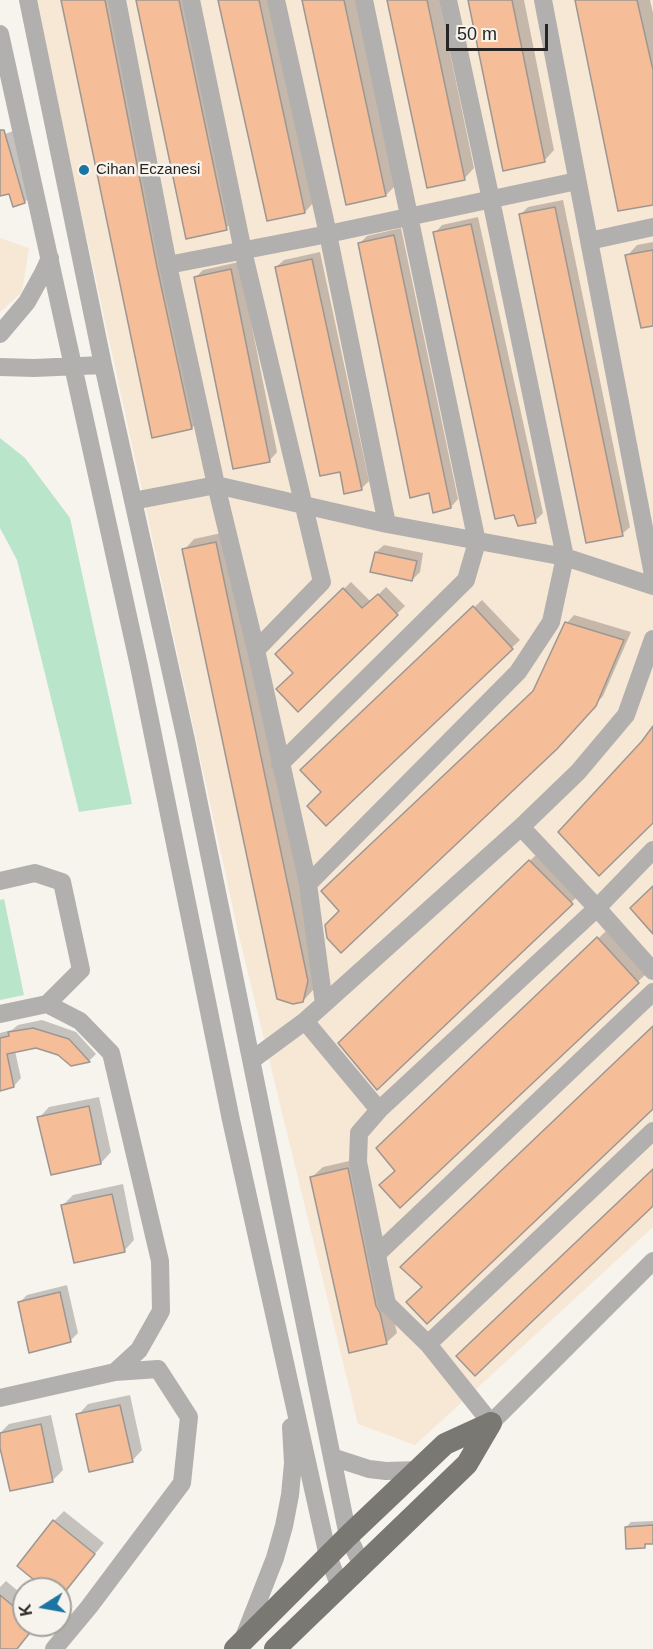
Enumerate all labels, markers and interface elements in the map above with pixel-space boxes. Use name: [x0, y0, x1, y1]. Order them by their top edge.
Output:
scale bar: [449, 12, 551, 50]
text: 50 m: [457, 24, 497, 44]
place label: Cihan Eczanesi: [96, 161, 200, 179]
marker: Cihan Eczanesi: [77, 163, 91, 177]
north arrow: [12, 1577, 72, 1637]
text: K: [16, 1603, 35, 1617]

